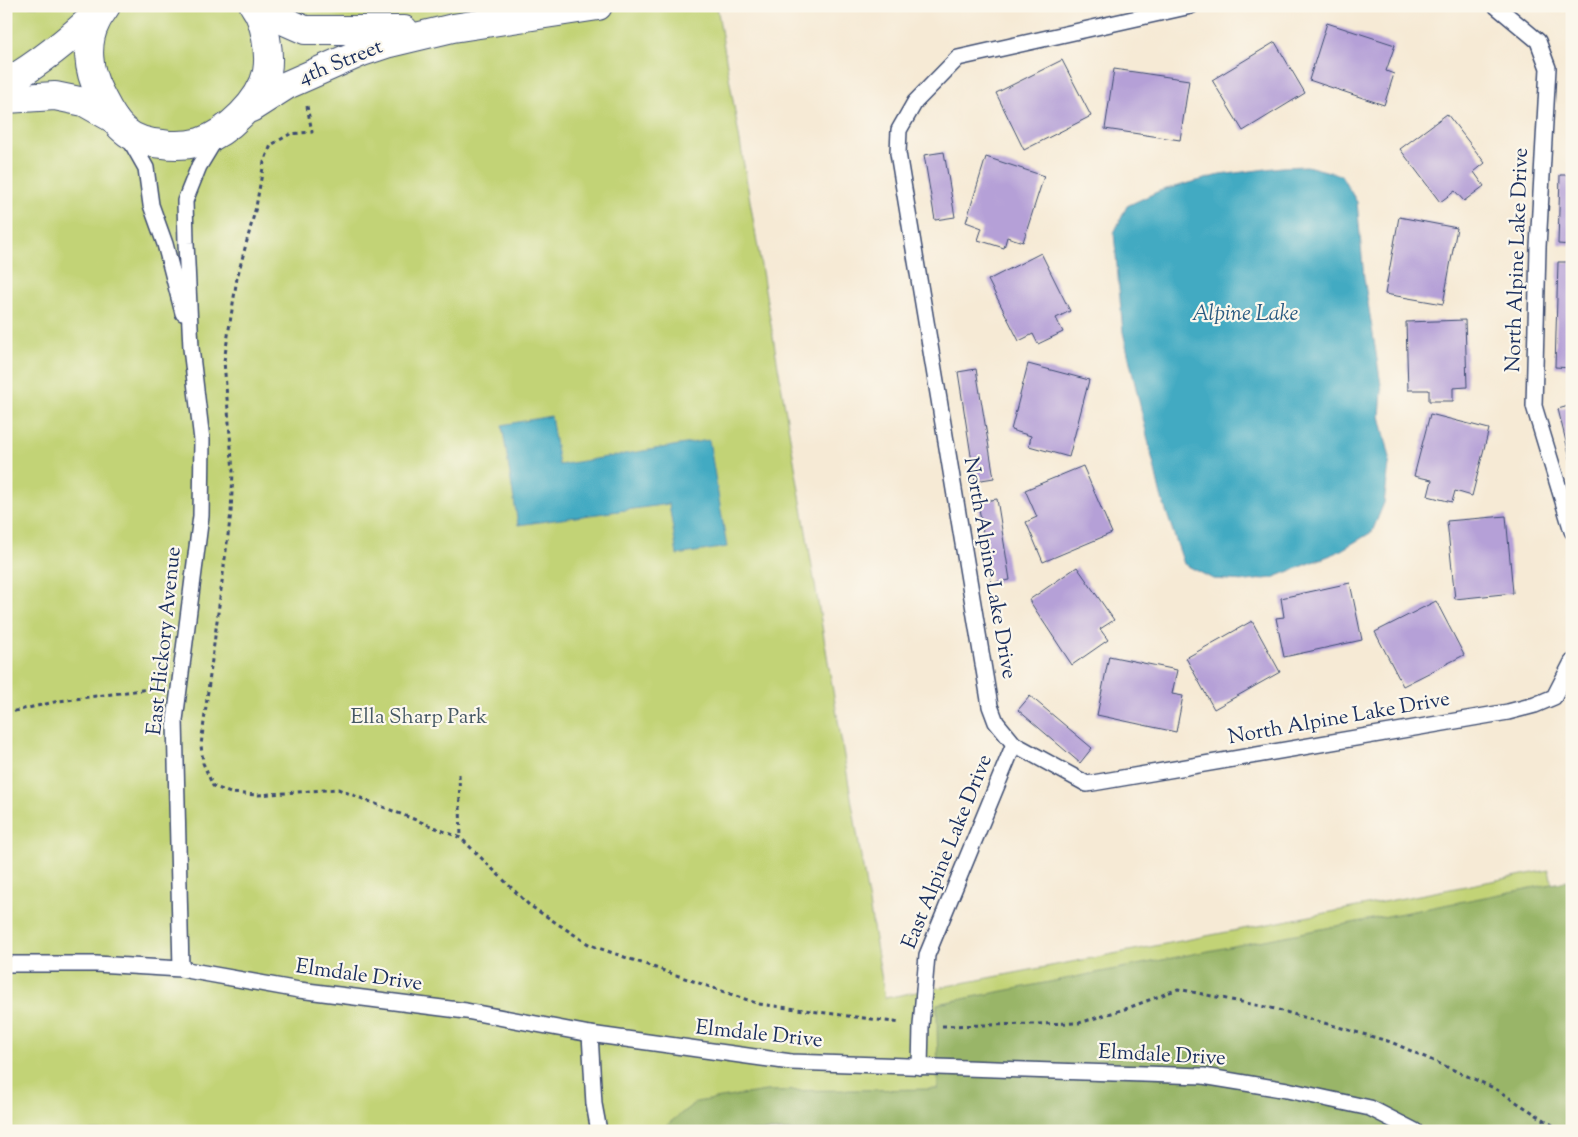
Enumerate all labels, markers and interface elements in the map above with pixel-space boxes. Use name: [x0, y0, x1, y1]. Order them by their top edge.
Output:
street label: 4th Street: [294, 32, 388, 94]
street label: North Alpine Lake Drive: [1499, 147, 1537, 373]
water label: Alpine Lake: [1192, 299, 1299, 331]
street label: North Alpine Lake Drive: [955, 455, 1023, 681]
street label: East Hickory Avenue: [140, 545, 190, 737]
street label: North Alpine Lake Drive: [1226, 685, 1452, 753]
park label: Ella Sharp Park: [351, 703, 488, 733]
street label: East Alpine Lake Drive: [895, 750, 1001, 954]
street label: Elmdale Drive: [294, 952, 424, 1000]
street label: Elmdale Drive: [694, 1013, 824, 1057]
street label: Elmdale Drive: [1097, 1038, 1227, 1074]

